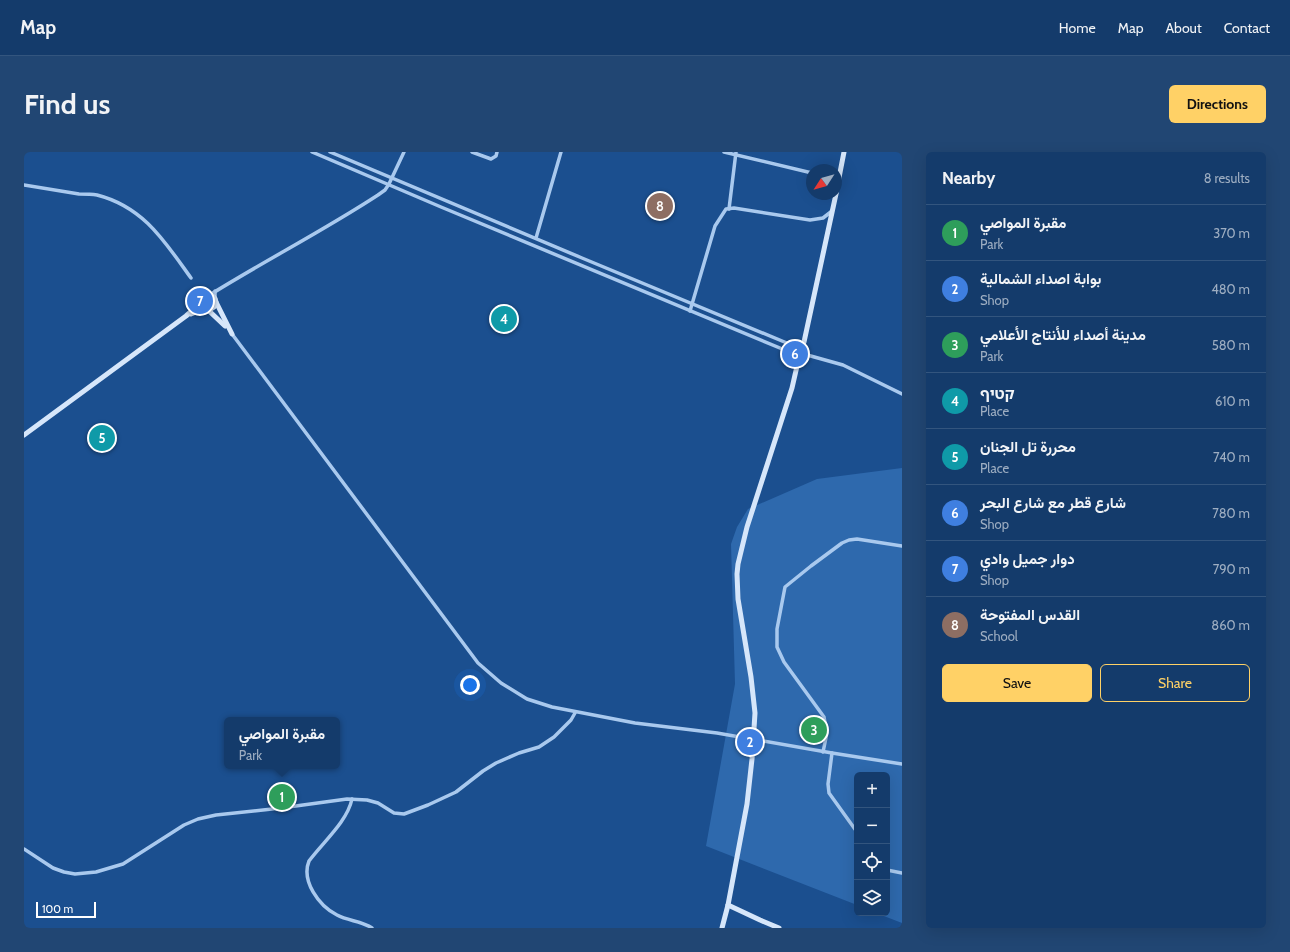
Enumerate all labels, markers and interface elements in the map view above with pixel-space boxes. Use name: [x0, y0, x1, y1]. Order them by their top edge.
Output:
text: Map: [20, 16, 56, 39]
text: Home: [1059, 19, 1096, 37]
text: Map: [1118, 19, 1143, 37]
text: About: [1165, 19, 1202, 37]
text: Contact: [1224, 19, 1270, 37]
button: Directions: [1169, 85, 1266, 123]
text: Find us: [24, 87, 110, 121]
north arrow: [806, 164, 842, 200]
text: Nearby: [942, 168, 995, 188]
text: 8 results: [1204, 170, 1250, 186]
pin: 8: [647, 191, 673, 221]
text: مقبرة المواصي: [980, 214, 1066, 232]
text: 1: [953, 225, 957, 241]
text: 370 m: [1213, 225, 1250, 241]
text: Park: [980, 236, 1003, 252]
text: بوابة اصداء الشمالية: [980, 270, 1101, 288]
text: 2: [952, 281, 958, 297]
text: 480 m: [1211, 281, 1250, 297]
pin: 7: [187, 286, 213, 316]
text: Shop: [980, 292, 1009, 308]
pin: 4: [491, 304, 517, 334]
text: مدينة أصداء للأنتاج الأعلامي: [980, 326, 1146, 344]
text: 3: [951, 337, 959, 353]
text: 580 m: [1212, 337, 1250, 353]
pin: 6: [782, 339, 808, 369]
text: Park: [980, 348, 1003, 364]
text: קטיף: [980, 385, 1015, 403]
text: 4: [951, 393, 959, 409]
text: 610 m: [1215, 393, 1250, 409]
text: Place: [980, 403, 1009, 419]
pin: 5: [89, 423, 115, 453]
text: محررة تل الجنان: [980, 438, 1076, 456]
text: 5: [952, 449, 958, 465]
text: 740 m: [1213, 449, 1250, 465]
text: Place: [980, 460, 1009, 476]
text: شارع قطر مع شارع البحر: [980, 494, 1126, 512]
text: 6: [951, 505, 959, 521]
text: 780 m: [1212, 505, 1250, 521]
text: Shop: [980, 516, 1009, 532]
text: دوار جميل وادي: [980, 550, 1075, 568]
text: 7: [952, 561, 958, 577]
text: 790 m: [1213, 561, 1250, 577]
text: Shop: [980, 572, 1009, 588]
text: القدس المفتوحة: [980, 606, 1080, 624]
text: 8: [951, 617, 959, 633]
text: 860 m: [1211, 617, 1250, 633]
text: School: [980, 628, 1018, 644]
button: Save: [942, 664, 1092, 702]
button: Share: [1100, 664, 1250, 702]
your location: [460, 675, 480, 695]
pin: 3: [801, 715, 827, 745]
popup: [224, 717, 340, 769]
text: مقبرة المواصي: [239, 725, 325, 743]
pin: 2: [737, 727, 763, 757]
text: Park: [239, 747, 262, 763]
map controls: [854, 772, 890, 916]
button: +: [854, 772, 890, 808]
pin: 1: [269, 782, 295, 812]
button: −: [854, 808, 890, 844]
button: locate: [854, 844, 890, 880]
button: layers: [854, 880, 890, 916]
scale bar: [36, 900, 96, 919]
text: 100 m: [42, 902, 73, 916]

